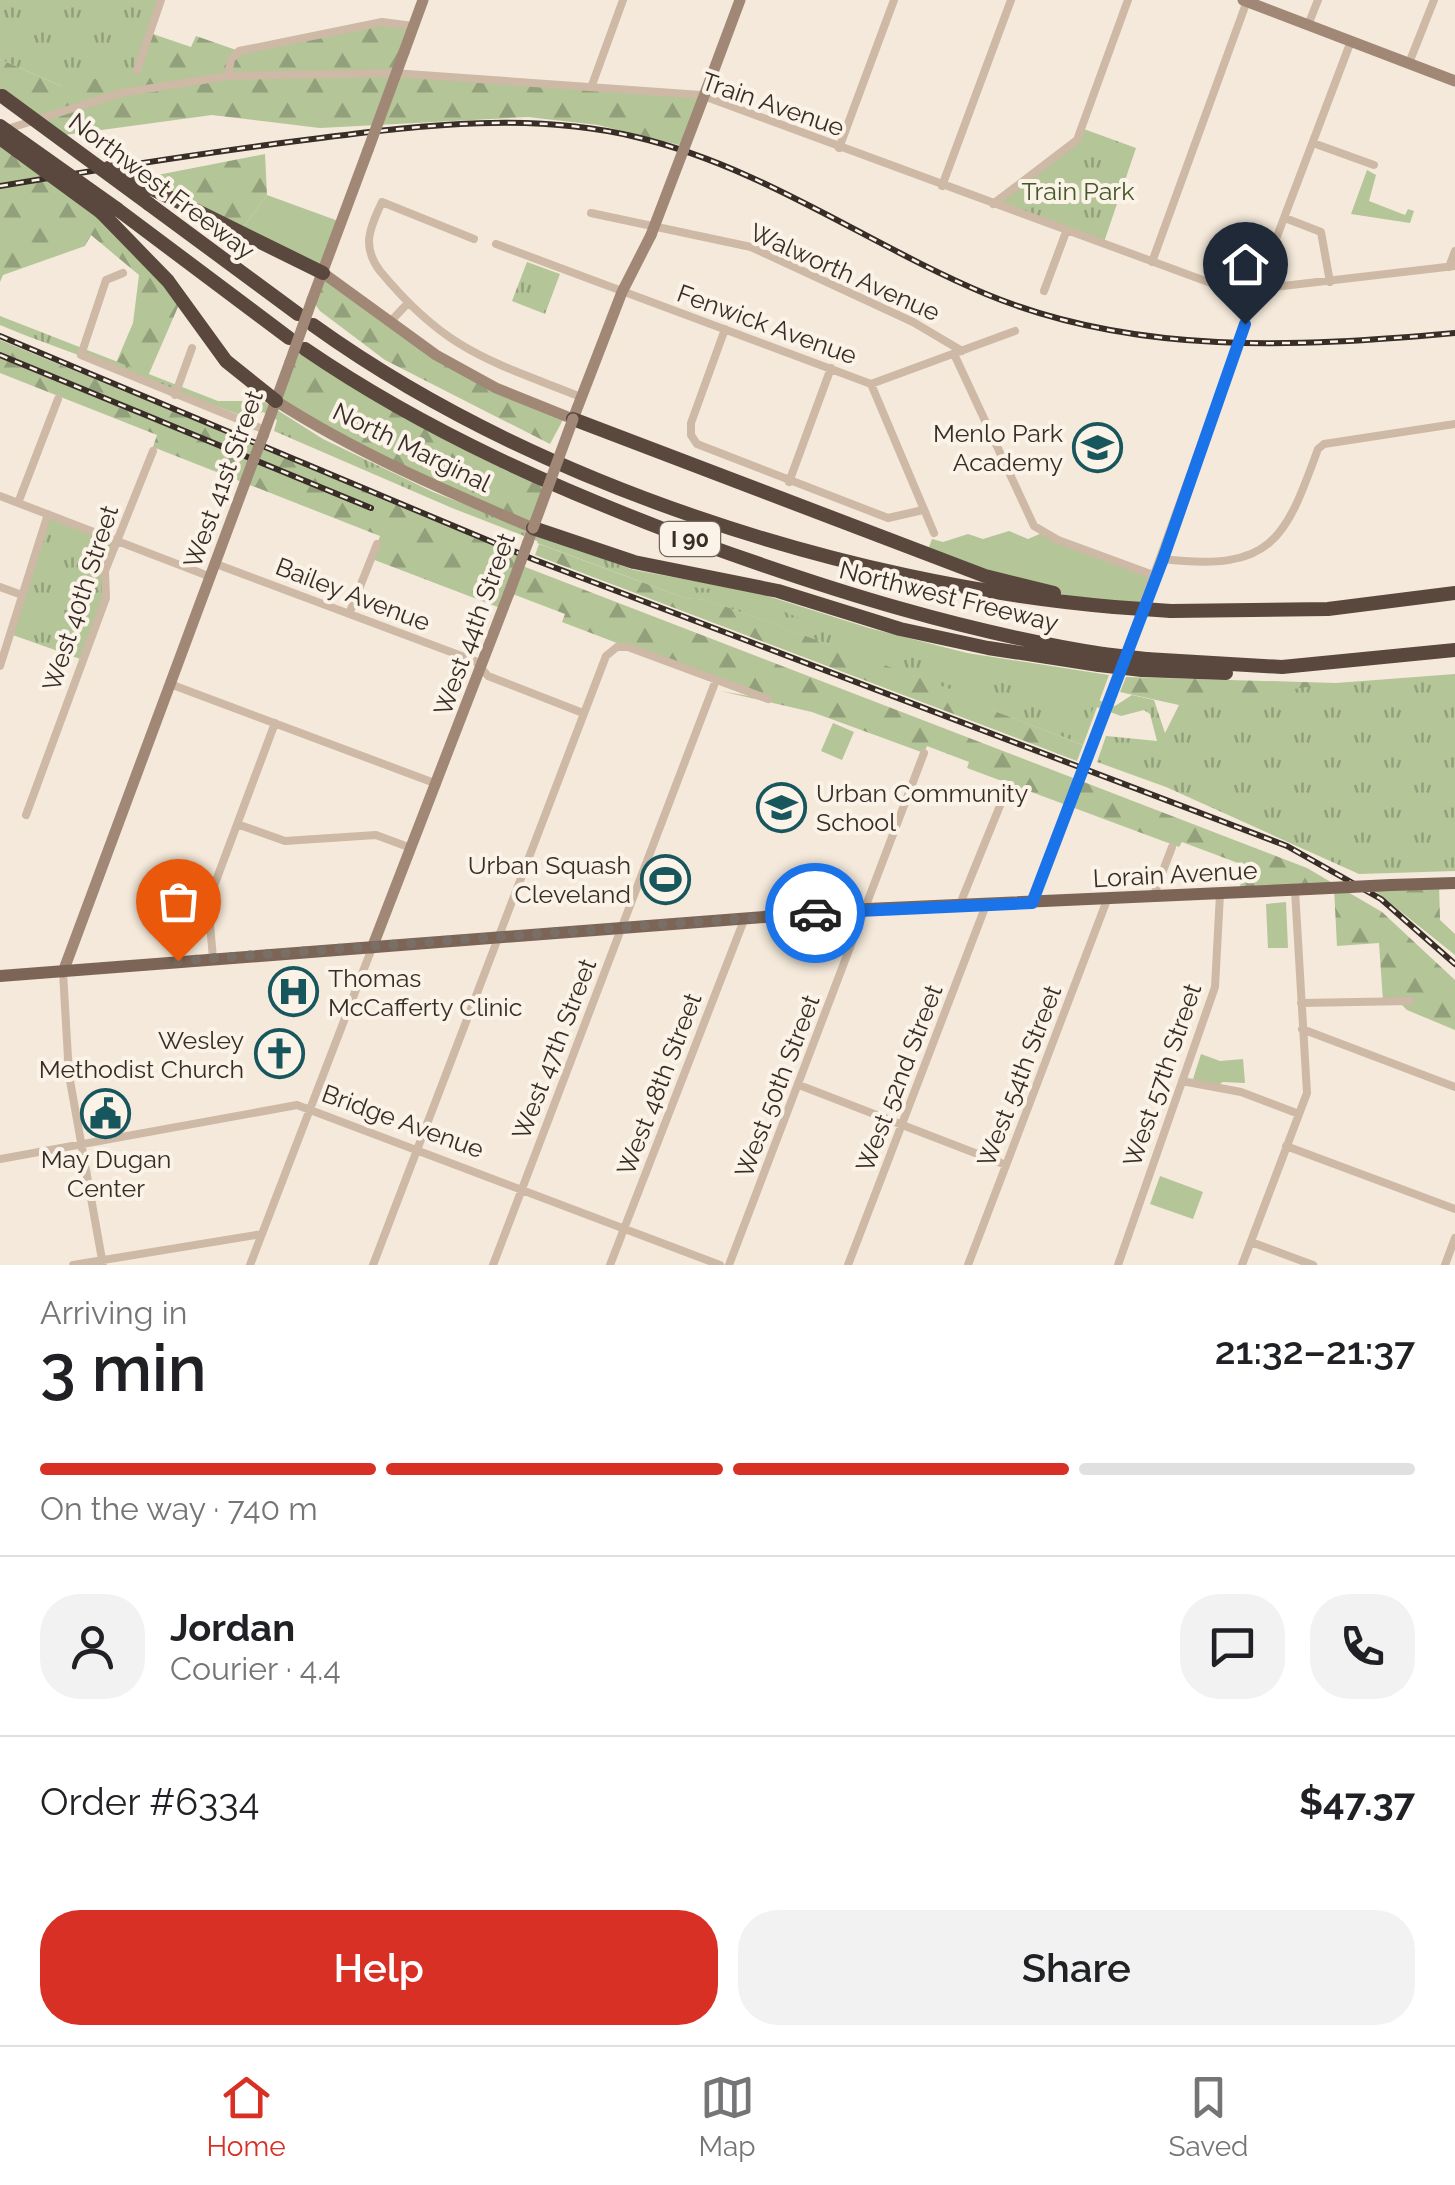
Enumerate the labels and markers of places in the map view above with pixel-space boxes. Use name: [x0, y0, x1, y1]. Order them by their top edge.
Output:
pin: [1203, 222, 1288, 325]
place label: Menlo Park Academy: [933, 418, 1064, 477]
school or university icon: Menlo Park Academy: [1072, 421, 1124, 473]
place label: Urban Community School: [816, 778, 1029, 837]
school or university icon: Urban Community School: [755, 781, 807, 833]
place label: Urban Squash Cleveland: [468, 850, 631, 909]
sports icon: Urban Squash Cleveland: [640, 853, 692, 905]
pin: [136, 859, 221, 962]
place label: Thomas McCafferty Clinic: [328, 963, 522, 1022]
hospital icon: Thomas McCafferty Clinic: [267, 966, 319, 1018]
place label: Wesley Methodist Church: [39, 1025, 244, 1084]
church icon: Wesley Methodist Church: [253, 1028, 305, 1080]
public building icon: May Dugan Center: [80, 1087, 132, 1139]
place label: May Dugan Center: [41, 1144, 171, 1203]

